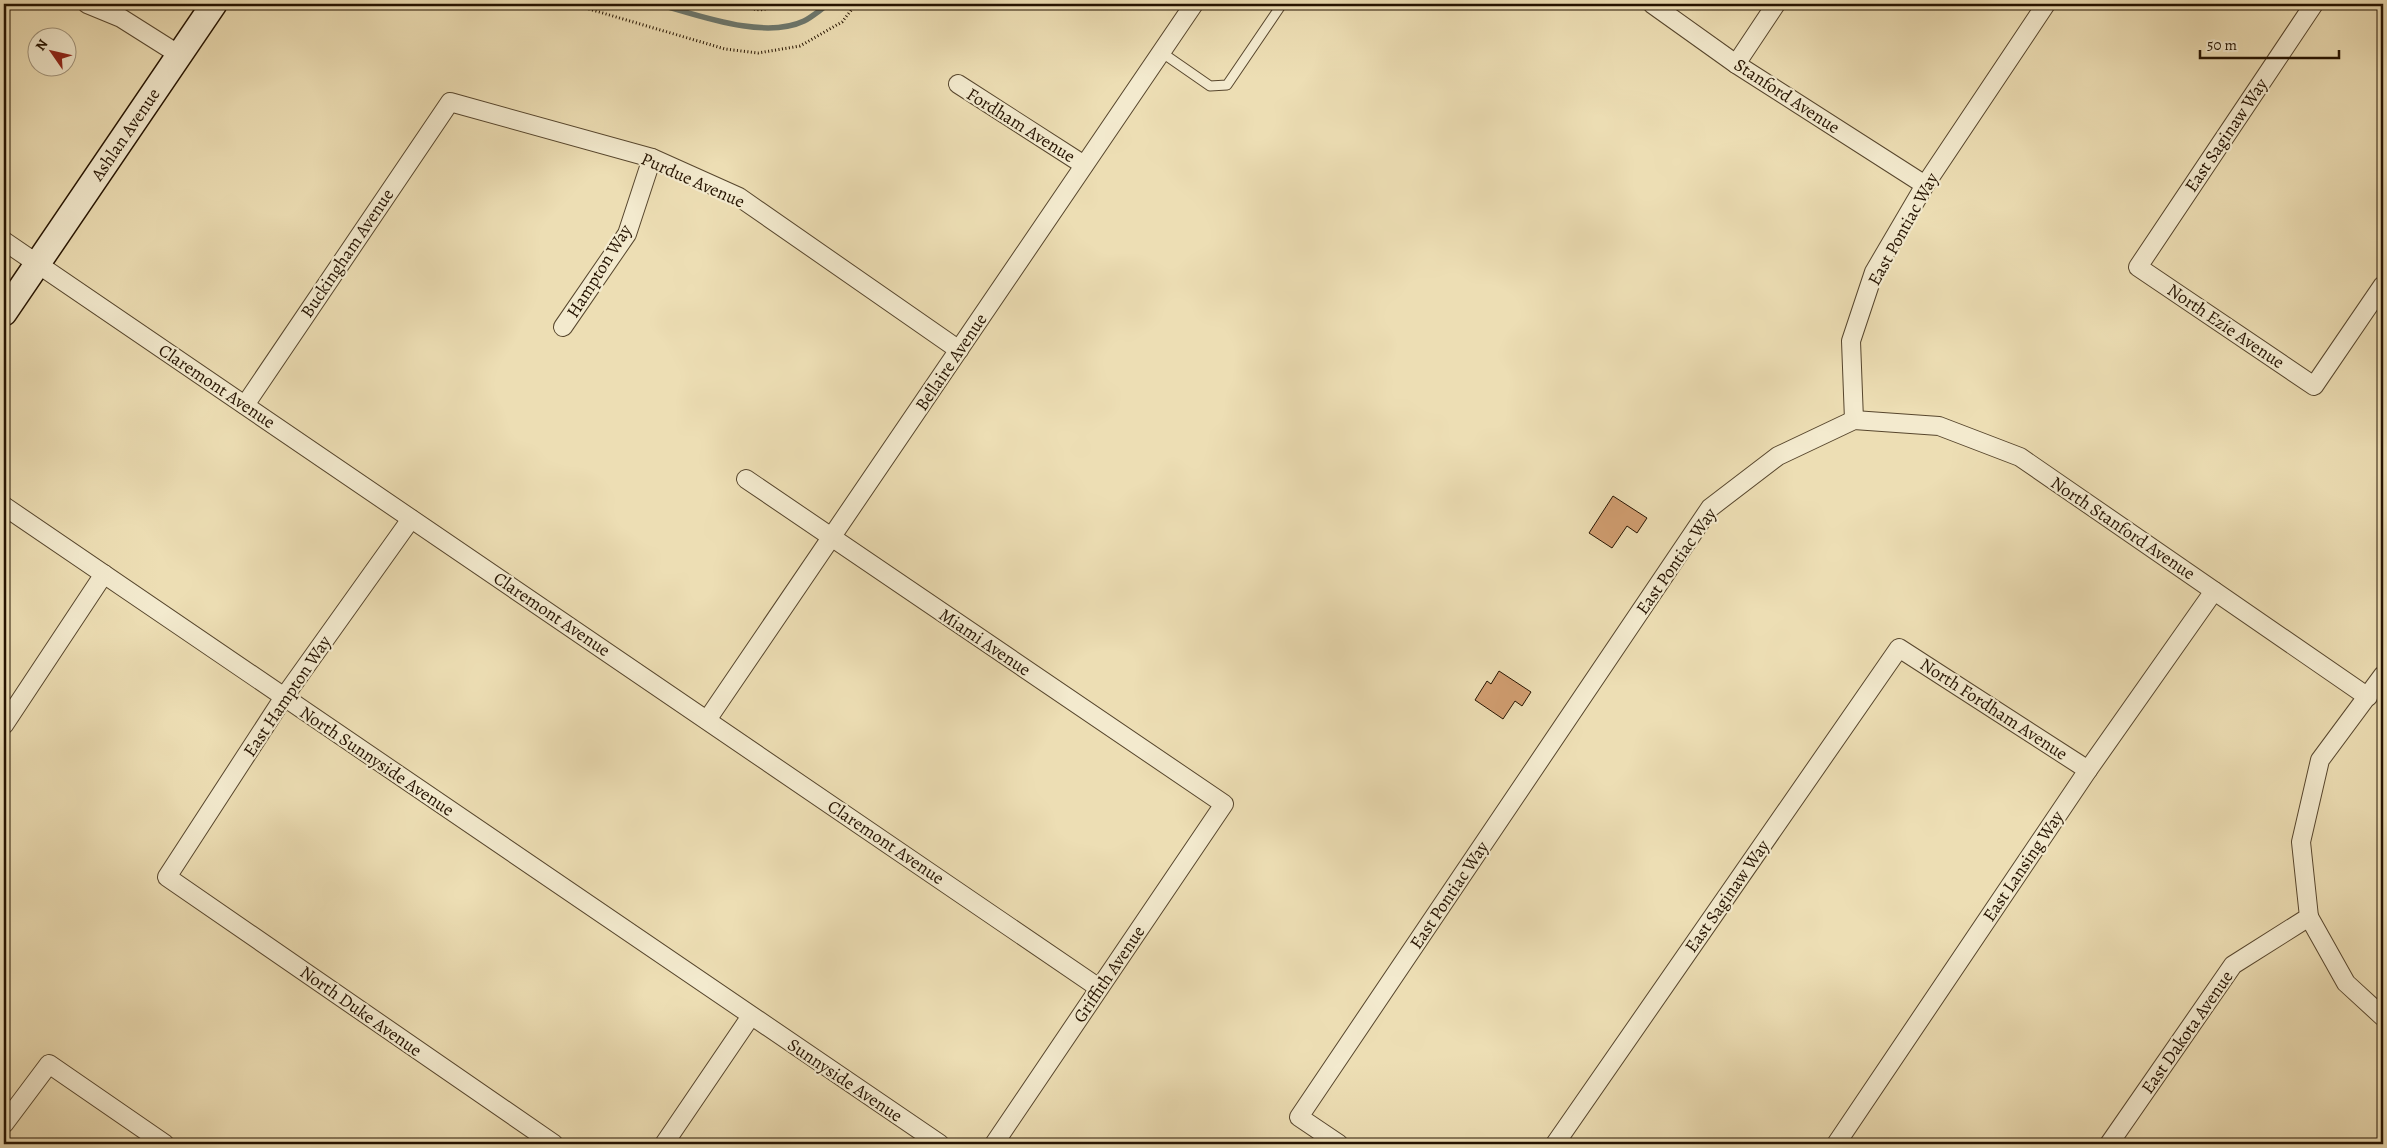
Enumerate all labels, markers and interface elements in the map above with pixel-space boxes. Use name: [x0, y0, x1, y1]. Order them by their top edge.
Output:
north arrow: [28, 28, 78, 78]
scale bar: [2200, 28, 2338, 60]
text: N: [31, 35, 52, 55]
text: 50 m: [2207, 35, 2237, 55]
street label: Stanford Avenue: [1729, 53, 1845, 139]
street label: East Saginaw Way: [2179, 73, 2274, 197]
street label: Fordham Avenue: [962, 82, 1080, 168]
street label: Ashlan Avenue: [85, 83, 165, 186]
street label: Purdue Avenue: [637, 146, 749, 214]
street label: East Pontiac Way: [1862, 168, 1944, 290]
street label: Buckingham Avenue: [295, 184, 399, 322]
street label: Hampton Way: [561, 219, 638, 322]
street label: North Ezie Avenue: [2163, 278, 2289, 374]
street label: Bellaire Avenue: [910, 309, 992, 415]
street label: Claremont Avenue: [154, 338, 280, 434]
street label: North Stanford Avenue: [2046, 471, 2200, 585]
street label: East Pontiac Way: [1630, 502, 1722, 619]
street label: Claremont Avenue: [489, 566, 615, 662]
street label: Miami Avenue: [934, 602, 1036, 682]
street label: East Hampton Way: [238, 630, 337, 761]
street label: North Fordham Avenue: [1916, 652, 2072, 766]
street label: North Sunnyside Avenue: [295, 700, 459, 822]
street label: Claremont Avenue: [823, 794, 949, 890]
street label: East Lansing Way: [1977, 805, 2070, 926]
street label: East Saginaw Way: [1679, 834, 1775, 957]
street label: East Pontiac Way: [1404, 836, 1495, 954]
street label: Griffith Avenue: [1068, 921, 1150, 1027]
street label: North Duke Avenue: [295, 960, 427, 1062]
street label: East Dakota Avenue: [2135, 966, 2239, 1098]
street label: Sunnyside Avenue: [783, 1033, 907, 1127]

